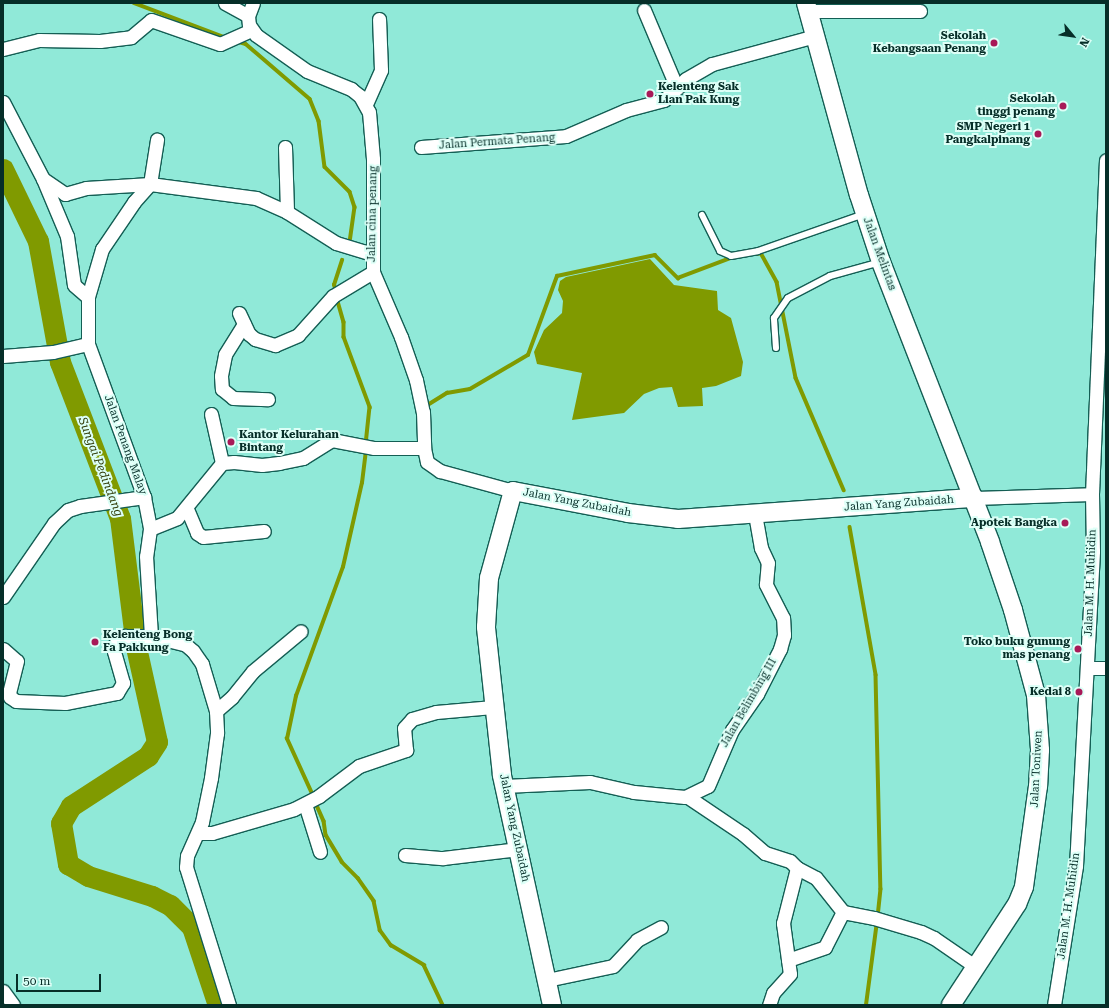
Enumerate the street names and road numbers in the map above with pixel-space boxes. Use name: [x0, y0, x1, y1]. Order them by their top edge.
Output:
street label: Jalan Permata Penang: [438, 131, 556, 153]
street label: Jalan cina penang: [366, 166, 380, 262]
street label: Jalan Melintas: [860, 216, 898, 292]
street label: Jalan Penang Malay: [101, 393, 149, 497]
street label: Jalan Yang Zubaidah: [522, 486, 632, 520]
street label: Jalan Yang Zubaidah: [844, 494, 954, 514]
street label: Jalan M. H. Muhidin: [1083, 529, 1099, 637]
street label: Jalan Belimbing III: [718, 656, 780, 750]
street label: Jalan Toniwen: [1028, 730, 1046, 808]
street label: Jalan Yang Zubaidah: [496, 773, 532, 883]
street label: Jalan M. H. Muhidin: [1055, 852, 1083, 960]

